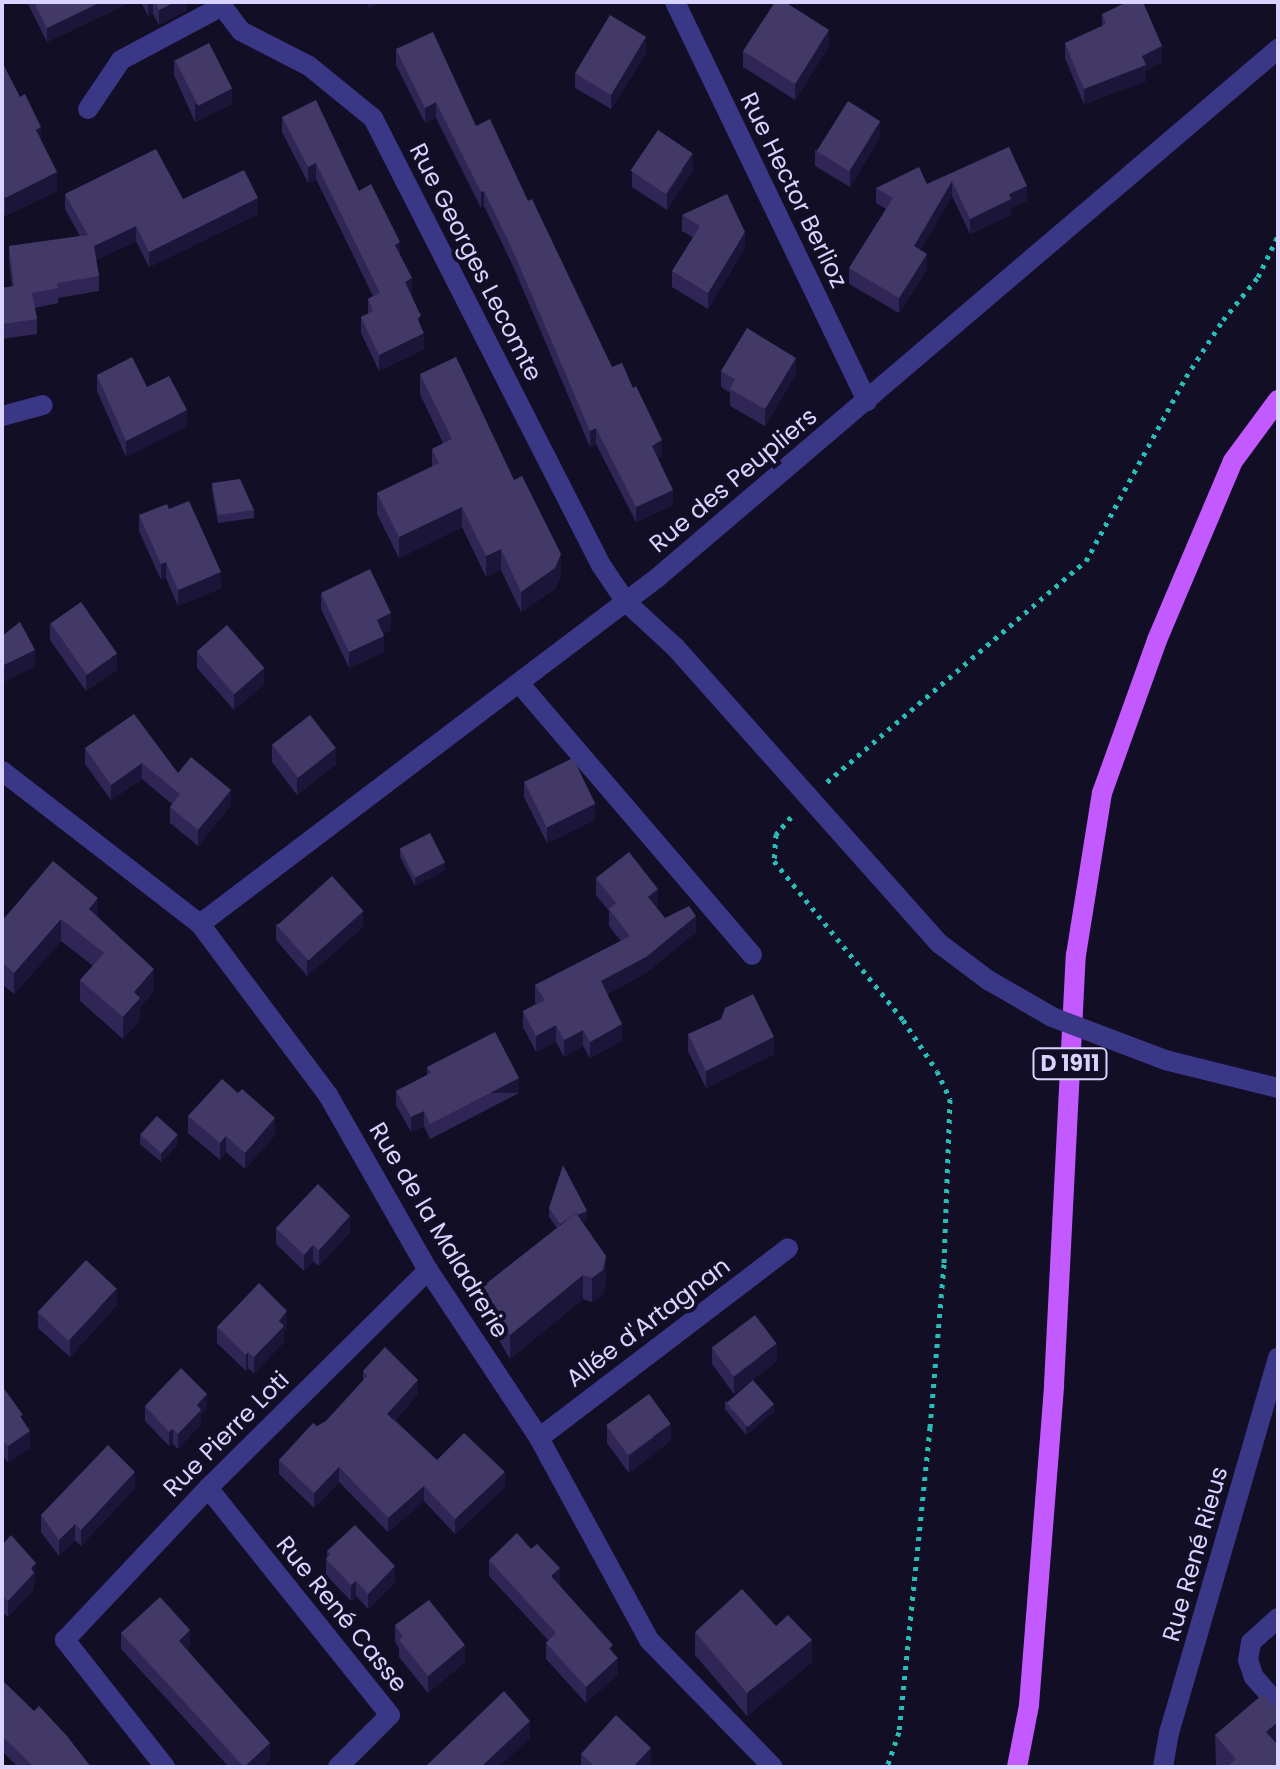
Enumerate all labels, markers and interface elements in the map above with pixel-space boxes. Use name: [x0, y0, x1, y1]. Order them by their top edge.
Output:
street label: Rue Hector Berlioz: [734, 88, 854, 292]
street label: Rue Georges Lecomte: [404, 138, 548, 386]
street label: Rue des Peupliers: [643, 402, 823, 558]
road number: D 1911: [1032, 1046, 1108, 1082]
street label: Rue de la Maladrerie: [363, 1117, 515, 1343]
street label: Allée d'Artagnan: [560, 1251, 736, 1393]
street label: Rue Pierre Loti: [157, 1365, 295, 1503]
street label: Rue René Rieus: [1156, 1463, 1234, 1645]
street label: Rue René Casse: [270, 1530, 414, 1698]

